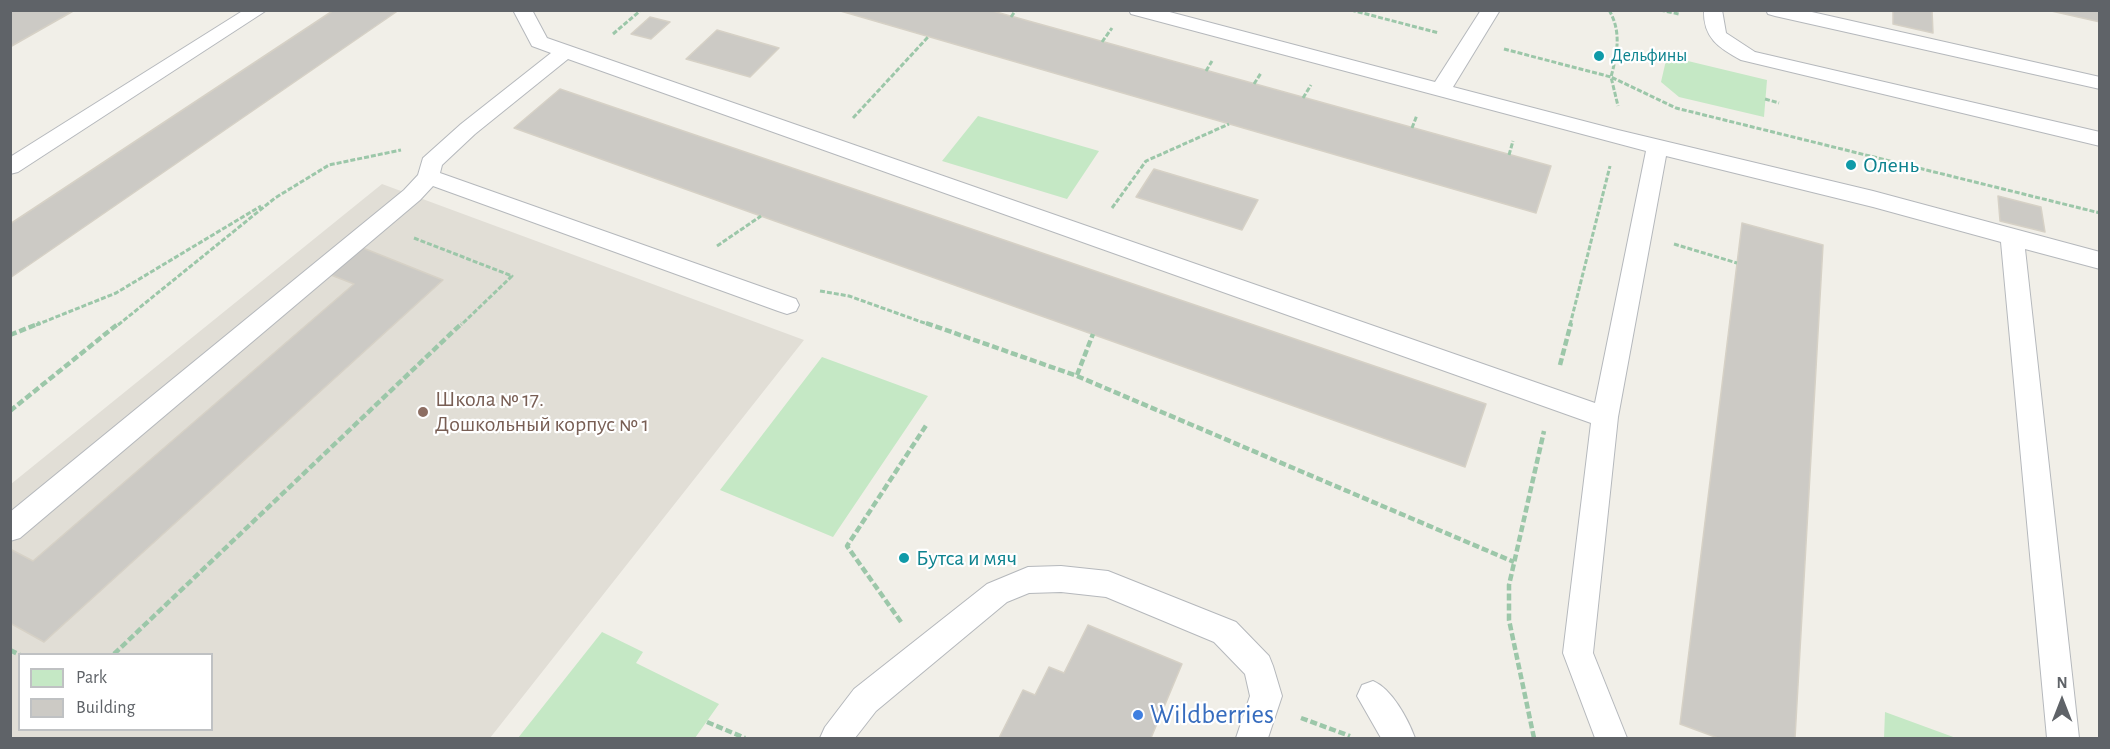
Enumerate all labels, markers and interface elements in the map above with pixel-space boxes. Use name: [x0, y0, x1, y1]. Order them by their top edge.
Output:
place label: Дельфины: [1611, 45, 1687, 67]
marker: Дельфины: [1592, 49, 1606, 63]
place label: Олень: [1863, 152, 1919, 178]
marker: Олень: [1844, 158, 1858, 172]
place label: Школа № 17. Дошкольный корпус № 1: [435, 386, 649, 438]
marker: Школа № 17. Дошкольный корпус № 1: [416, 405, 430, 419]
place label: Бутса и мяч: [916, 545, 1017, 571]
marker: Бутса и мяч: [897, 551, 911, 565]
legend: [18, 653, 213, 731]
text: Park: [76, 669, 107, 687]
north arrow: [2032, 671, 2092, 731]
text: N: [2056, 675, 2068, 691]
text: Building: [76, 699, 135, 717]
place label: Wildberries: [1150, 699, 1274, 731]
marker: Wildberries: [1131, 708, 1145, 722]

